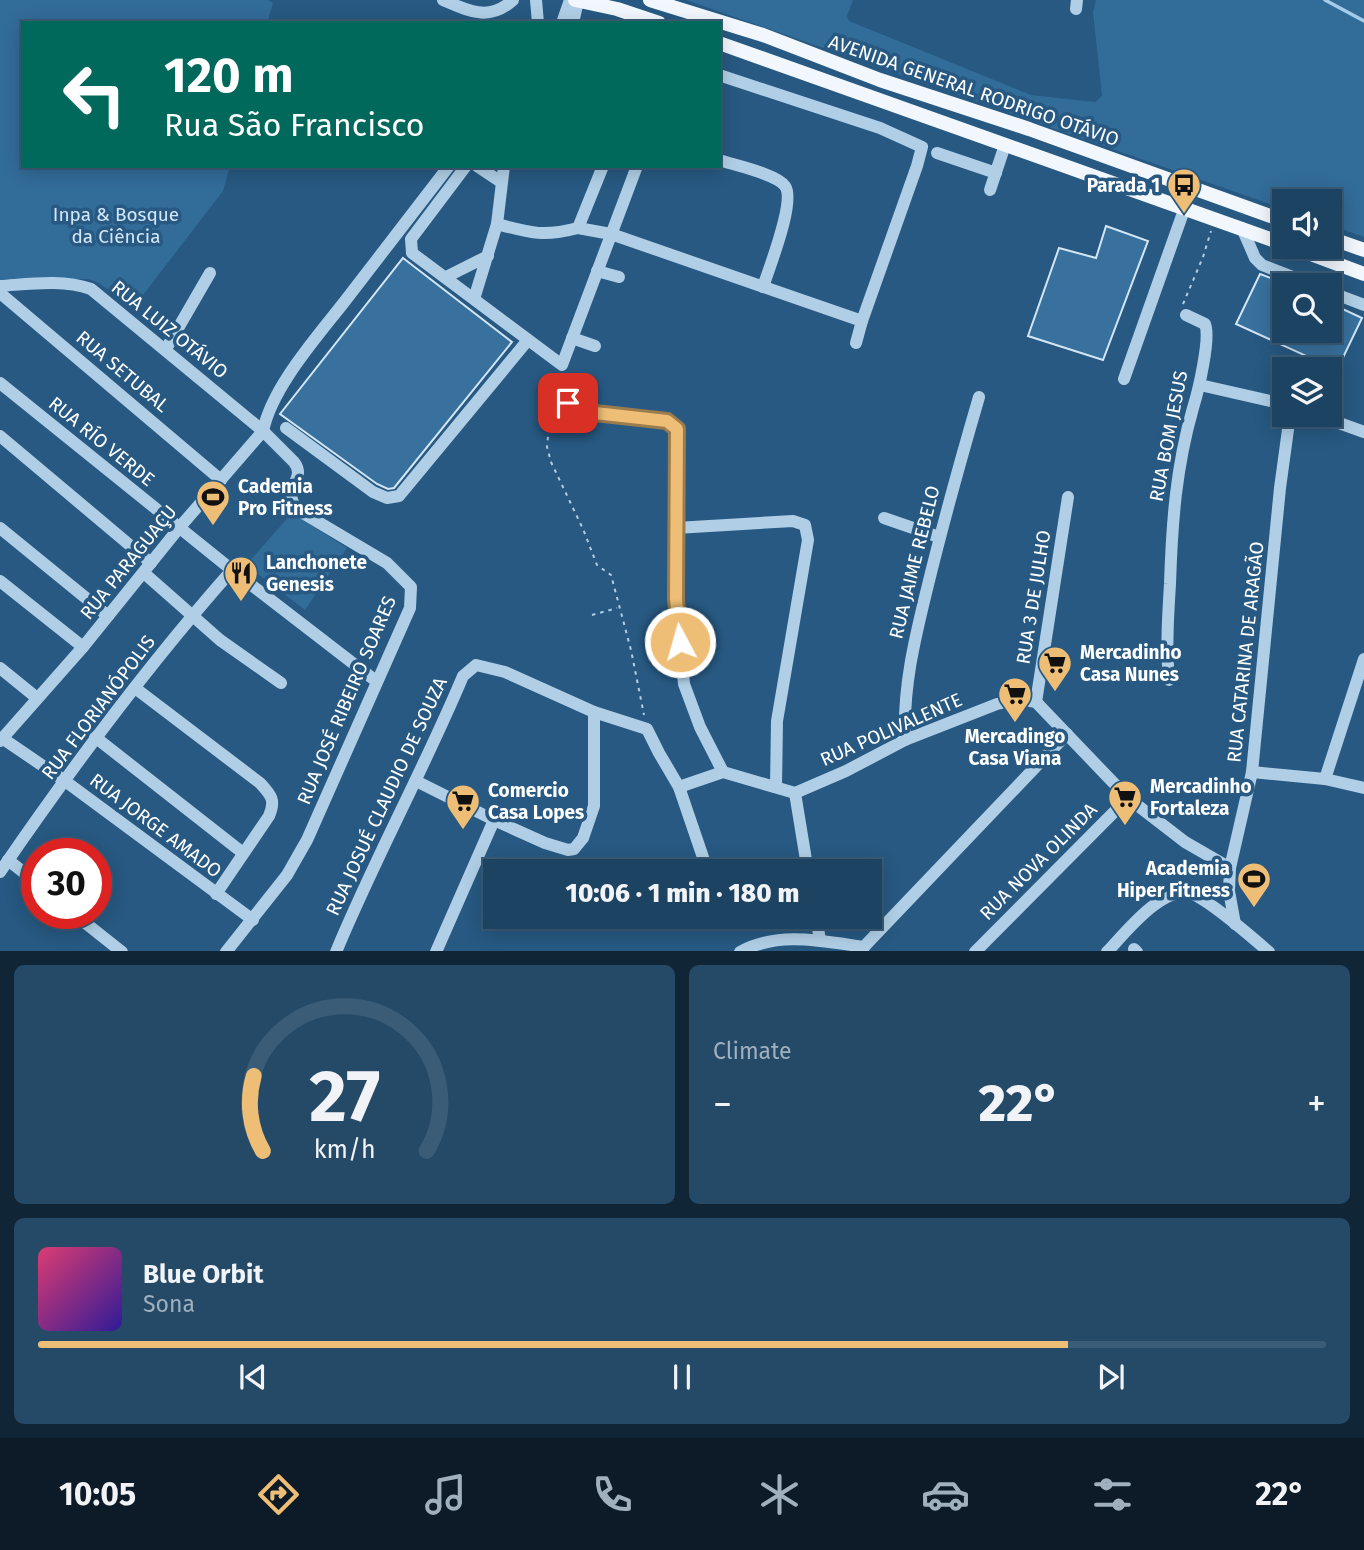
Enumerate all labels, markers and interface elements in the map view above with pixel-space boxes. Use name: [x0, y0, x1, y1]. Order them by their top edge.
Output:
street label: AVENIDA GENERAL RODRIGO OTÁVIO: [826, 30, 1122, 151]
text: 120 m: [164, 46, 294, 105]
icon: left: [49, 49, 140, 140]
text: Rua São Francisco: [164, 106, 424, 144]
bus stop icon: Parada 1: [1165, 166, 1203, 215]
place label: Parada 1: [1087, 174, 1160, 197]
map controls: [1272, 189, 1342, 427]
button: sound: [1272, 189, 1342, 259]
park label: Inpa & Bosque da Ciência: [53, 203, 179, 248]
button: search: [1272, 273, 1342, 343]
street label: RUA LUIZ OTÁVIO: [107, 275, 233, 383]
street label: RUA SETUBAL: [71, 326, 174, 417]
button: layers: [1272, 357, 1342, 427]
street label: RUA BOM JESUS: [1145, 369, 1192, 504]
pin: [538, 373, 598, 433]
icon: arrive: [549, 384, 587, 422]
street label: RUA RÍO VERDE: [44, 392, 159, 491]
place label: Cademia Pro Fitness: [238, 475, 333, 520]
sports icon: Cademia Pro Fitness: [194, 478, 232, 527]
street label: RUA JAIME REBELO: [884, 483, 945, 641]
street label: RUA PARAGUAÇU: [75, 500, 182, 624]
street label: RUA 3 DE JULHO: [1012, 528, 1055, 666]
street label: RUA CATARINA DE ARAGÃO: [1222, 540, 1269, 764]
place label: Lanchonete Genesis: [266, 551, 367, 596]
restaurant icon: Lanchonete Genesis: [222, 554, 260, 603]
street label: RUA JOSÉ RIBEIRO SOARES: [292, 593, 401, 808]
position arrow: [643, 605, 717, 679]
street label: RUA FLORIANÓPOLIS: [37, 631, 160, 784]
place label: Mercadinho Casa Nunes: [1080, 641, 1182, 686]
supermarket icon: Mercadinho Casa Nunes: [1036, 644, 1074, 693]
street label: RUA JOSUÉ CLAUDIO DE SOUZA: [321, 673, 452, 919]
supermarket icon: Mercadingo Casa Viana: [996, 675, 1034, 724]
street label: RUA POLIVALENTE: [817, 688, 966, 771]
place label: Mercadingo Casa Viana: [965, 725, 1065, 770]
street label: RUA JORGE AMADO: [85, 768, 226, 882]
place label: Mercadinho Fortaleza: [1150, 775, 1252, 820]
supermarket icon: Mercadinho Fortaleza: [1106, 778, 1144, 827]
place label: Comercio Casa Lopes: [488, 779, 584, 824]
supermarket icon: Comercio Casa Lopes: [444, 782, 482, 831]
street label: RUA NOVA OLINDA: [975, 798, 1102, 925]
speed limit sign: 30: [21, 838, 112, 929]
place label: Academia Hiper Fitness: [1117, 857, 1230, 902]
sports icon: Academia Hiper Fitness: [1235, 860, 1273, 909]
text: 10:06 · 1 min · 180 m: [566, 878, 799, 909]
text: Climate: [713, 1037, 792, 1065]
text: 27: [309, 1053, 380, 1140]
text: 22°: [979, 1072, 1060, 1135]
text: −: [713, 1081, 732, 1127]
text: +: [1307, 1081, 1326, 1127]
text: km/h: [314, 1134, 375, 1164]
text: Blue Orbit: [143, 1259, 263, 1290]
text: Sona: [143, 1290, 195, 1318]
icon: previous: [234, 1358, 272, 1396]
icon: pause: [663, 1358, 701, 1396]
icon: next: [1092, 1358, 1130, 1396]
icon: directions: [254, 1470, 303, 1519]
icon: music: [421, 1470, 470, 1519]
icon: phone: [588, 1470, 637, 1519]
icon: climate: [755, 1470, 804, 1519]
icon: car: [921, 1470, 970, 1519]
icon: filters: [1088, 1470, 1137, 1519]
text: 10:05: [59, 1475, 136, 1513]
text: 22°: [1255, 1475, 1305, 1513]

